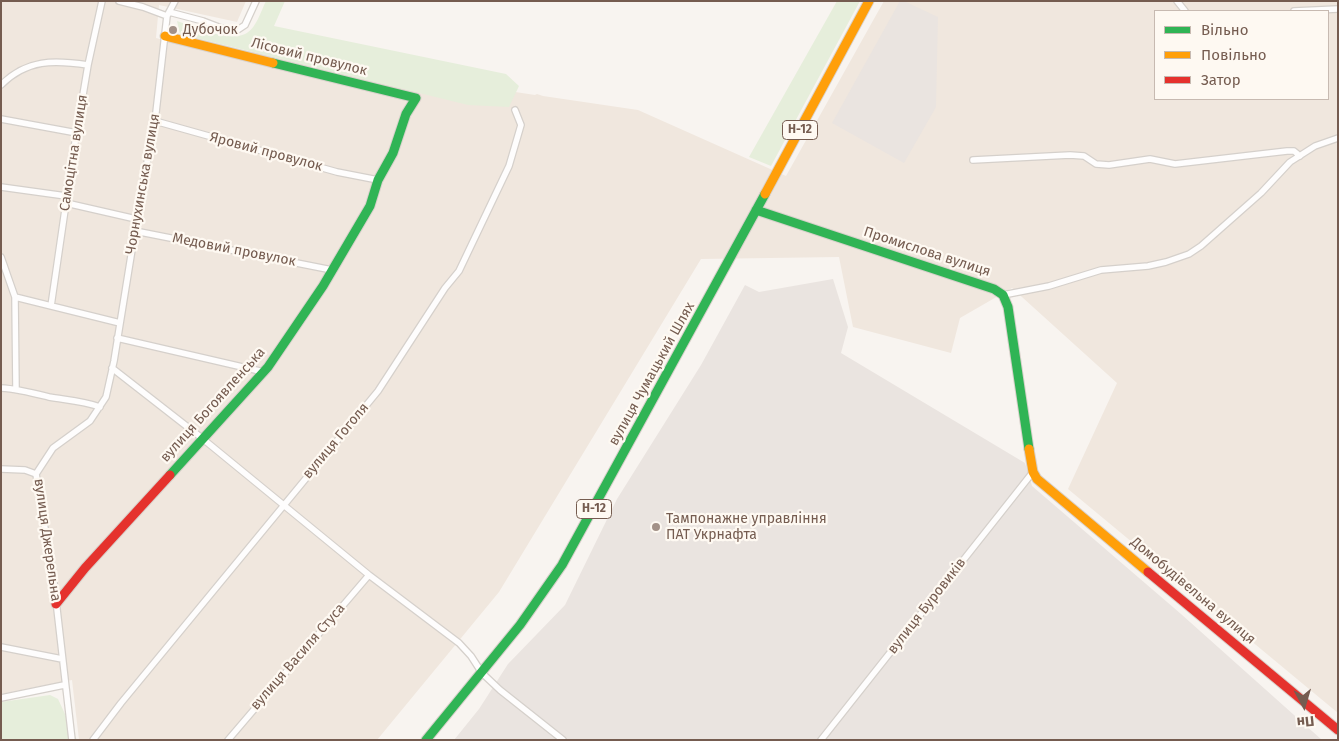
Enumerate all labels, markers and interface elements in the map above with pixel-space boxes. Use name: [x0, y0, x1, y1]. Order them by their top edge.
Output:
legend: [1154, 10, 1329, 100]
text: Вільно: [1201, 21, 1248, 39]
place label: Дубочок: [183, 22, 238, 38]
marker: Дубочок: [167, 24, 179, 36]
street label: Лісовий провулок: [249, 34, 369, 80]
text: Повільно: [1201, 46, 1267, 64]
text: Затор: [1201, 71, 1241, 89]
street label: Самоцітна вулиця: [56, 94, 92, 212]
street label: Чорнухинська вулиця: [122, 112, 164, 256]
road number: Н-12: [782, 120, 818, 140]
street label: Яровий провулок: [208, 129, 324, 175]
street label: Промислова вулиця: [861, 224, 993, 280]
street label: Медовий провулок: [171, 230, 297, 270]
street label: вулиця Чумацький Шлях: [605, 299, 699, 449]
street label: вулиця Богоявленська: [157, 344, 269, 466]
street label: вулиця Гоголя: [299, 400, 373, 482]
street label: вулиця Джерельна: [30, 478, 64, 602]
road number: Н-12: [576, 499, 612, 518]
place label: Тампонажне управління ПАТ Укрнафта: [666, 511, 827, 544]
marker: Тампонажне управління ПАТ Укрнафта: [650, 521, 662, 533]
street label: Домобудівельна вулиця: [1127, 534, 1259, 648]
street label: вулиця Буровиків: [884, 555, 970, 657]
street label: вулиця Василя Стуса: [247, 600, 349, 714]
north arrow: [1279, 681, 1329, 731]
text: Пн: [1296, 712, 1315, 731]

